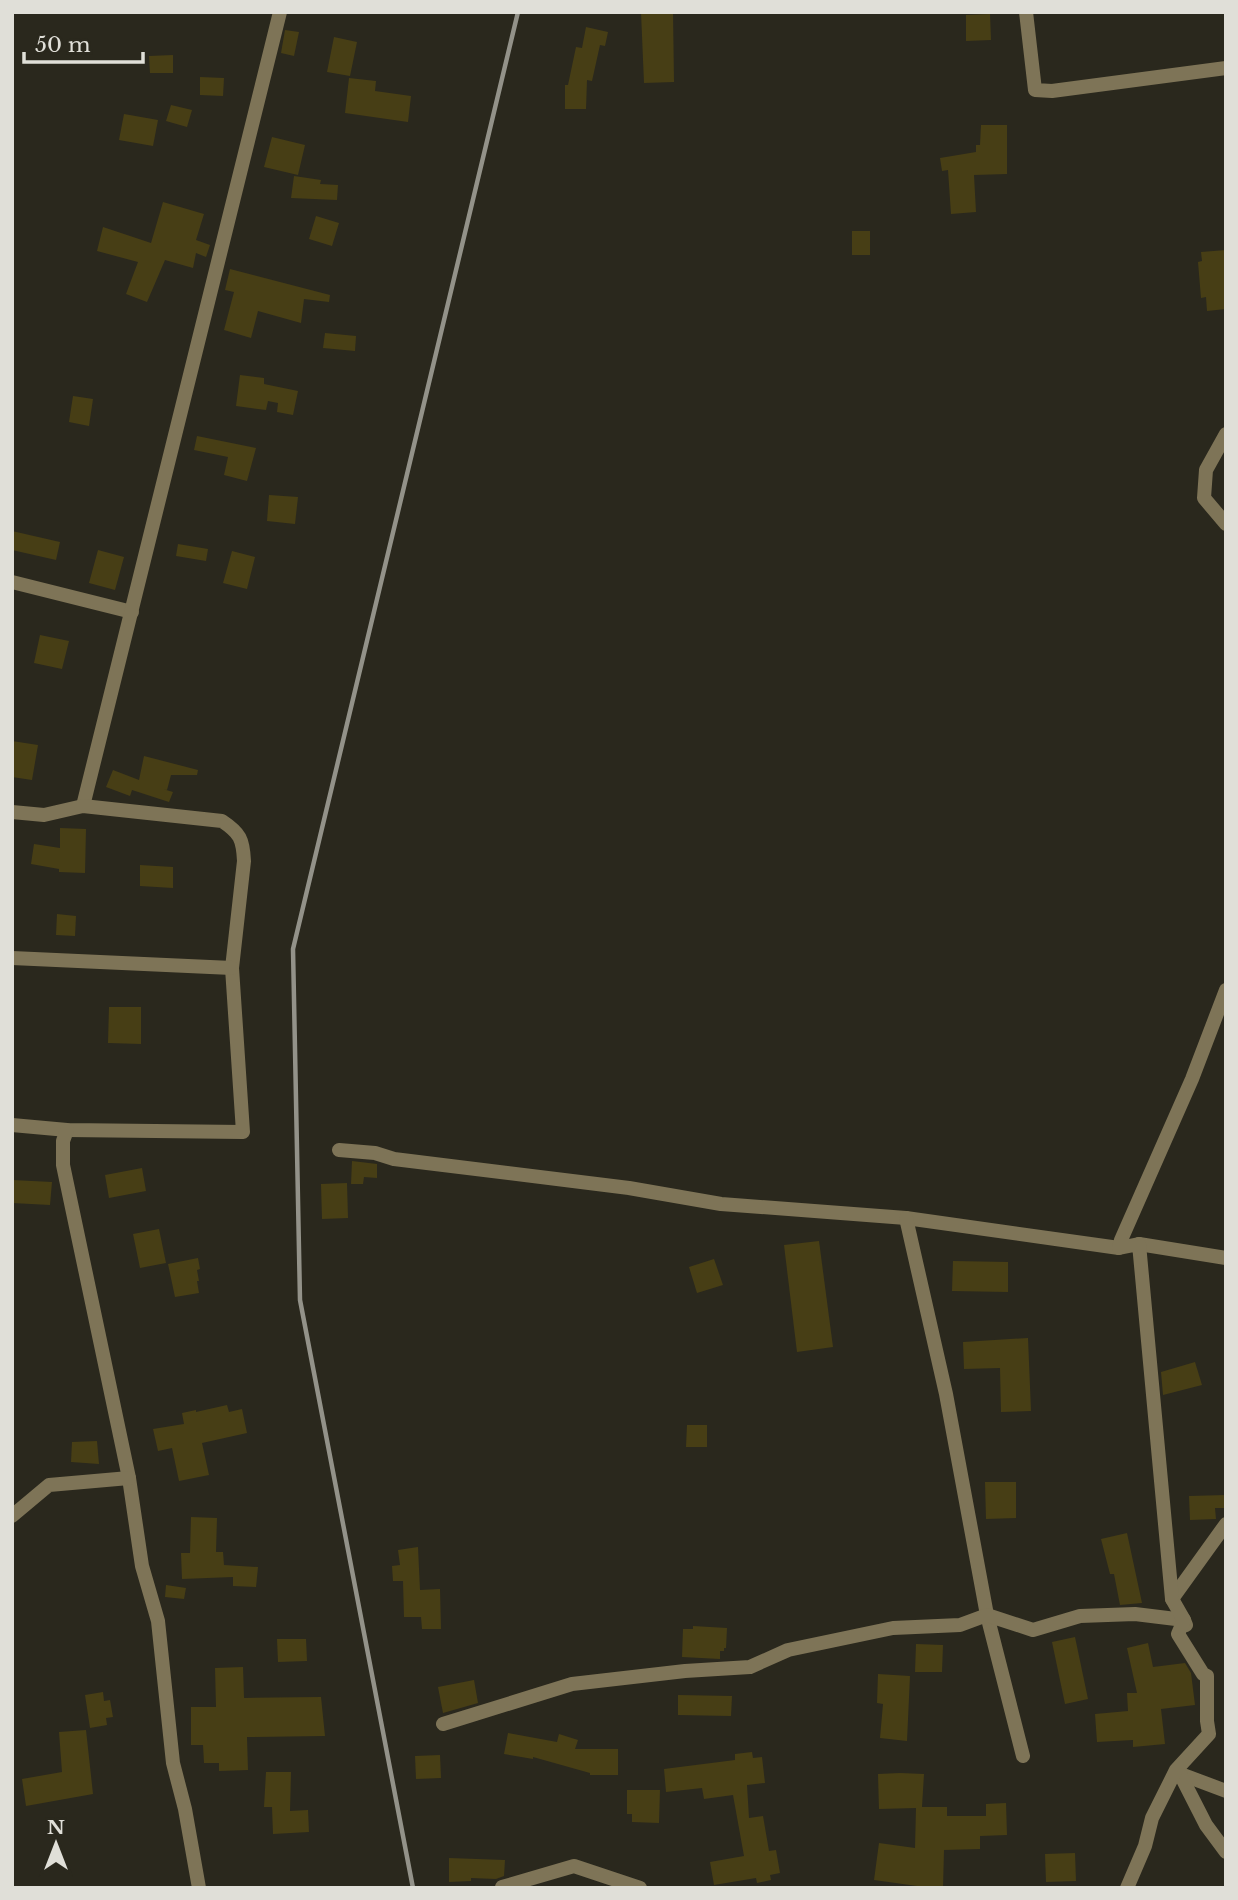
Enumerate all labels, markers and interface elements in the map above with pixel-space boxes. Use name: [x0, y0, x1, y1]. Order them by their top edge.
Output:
scale bar: [24, 21, 144, 65]
text: 50 m: [35, 32, 91, 58]
north arrow: [21, 1809, 91, 1879]
text: N: [47, 1816, 65, 1839]

